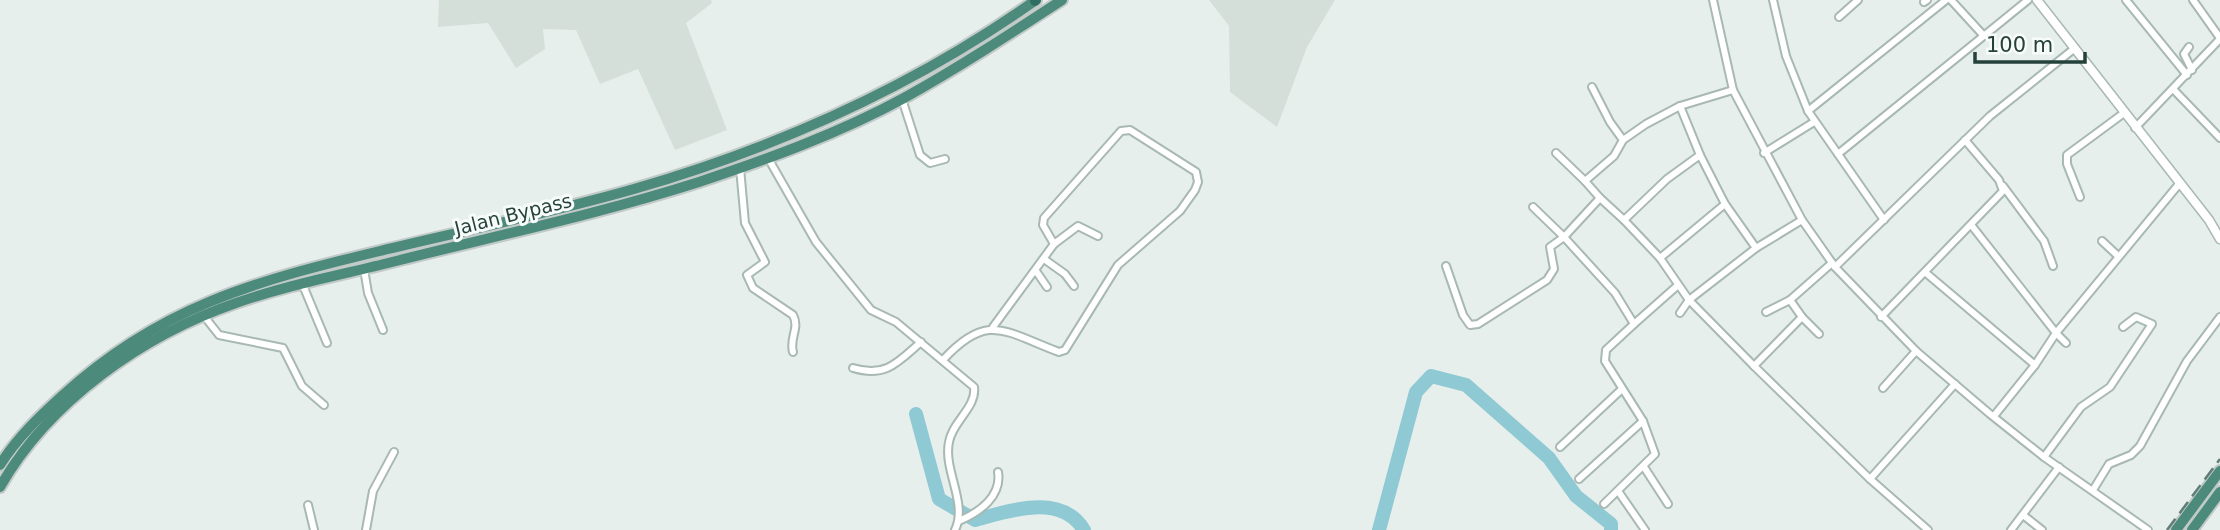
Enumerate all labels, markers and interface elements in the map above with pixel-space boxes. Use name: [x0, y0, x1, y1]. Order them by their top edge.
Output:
scale bar: [1975, 21, 2085, 65]
text: 100 m: [1986, 33, 2053, 57]
street label: Jalan Bypass: [451, 189, 574, 239]

